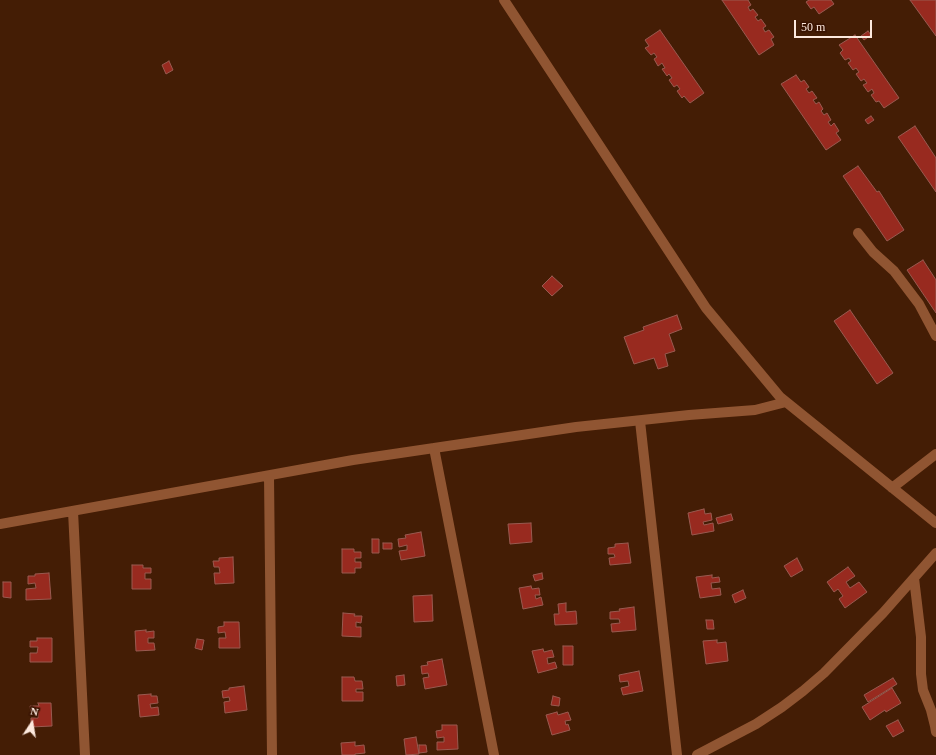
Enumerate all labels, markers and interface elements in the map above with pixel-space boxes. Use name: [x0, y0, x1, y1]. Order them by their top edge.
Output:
scale bar: [796, 12, 874, 38]
text: 50 m: [801, 20, 825, 34]
north arrow: [12, 703, 52, 743]
text: N: [29, 705, 40, 718]

